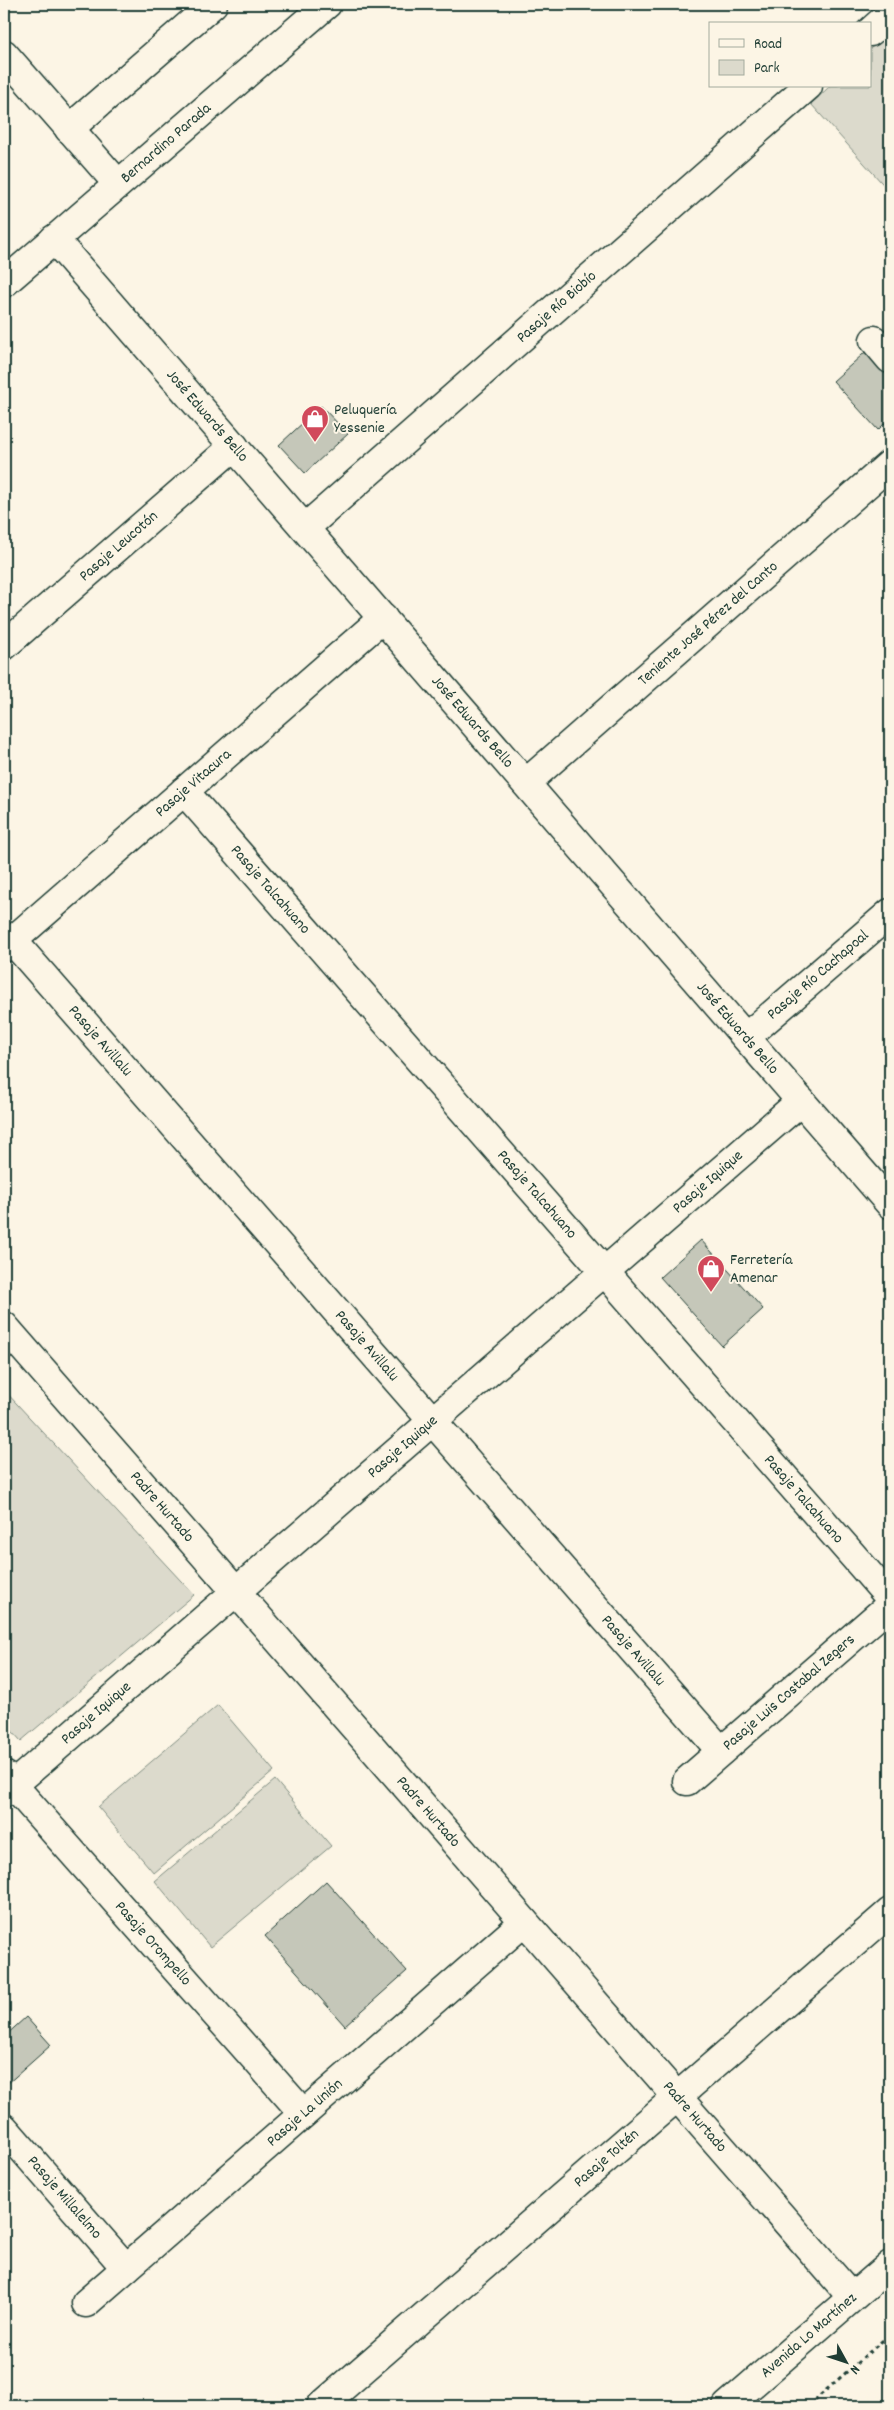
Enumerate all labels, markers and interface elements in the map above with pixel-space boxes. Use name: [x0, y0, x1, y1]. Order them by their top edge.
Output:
legend: [709, 22, 872, 88]
text: Road: [754, 34, 782, 56]
text: Park: [754, 58, 780, 80]
street label: Bernardino Parada: [116, 97, 217, 189]
street label: Pasaje Río Biobío: [511, 265, 602, 349]
street label: José Edwards Bello: [160, 364, 254, 467]
place label: Peluquería Yessenie: [334, 399, 397, 440]
shop icon: Peluquería Yessenie: [300, 404, 330, 443]
street label: Pasaje Leucotón: [74, 505, 163, 587]
street label: Teniente José Pérez del Canto: [633, 556, 783, 691]
street label: José Edwards Bello: [426, 671, 519, 773]
street label: Pasaje Vitacura: [150, 743, 237, 823]
street label: Pasaje Talcahuano: [225, 840, 316, 939]
street label: Pasaje Río Cachapoal: [762, 924, 874, 1026]
street label: José Edwards Bello: [691, 977, 784, 1080]
street label: Pasaje Avillalu: [63, 1000, 138, 1082]
street label: Pasaje Talcahuano: [491, 1145, 582, 1244]
street label: Pasaje Iquique: [667, 1145, 748, 1219]
place label: Ferretería Amenar: [730, 1249, 793, 1290]
shop icon: Ferretería Amenar: [696, 1254, 726, 1293]
street label: Pasaje Avillalu: [329, 1305, 405, 1387]
street label: Pasaje Iquique: [362, 1410, 443, 1484]
street label: Pasaje Talcahuano: [758, 1450, 849, 1549]
street label: Padre Hurtado: [124, 1466, 199, 1547]
street label: Pasaje Avillalu: [596, 1610, 671, 1692]
street label: Pasaje Luis Costabal Zegers: [718, 1628, 860, 1757]
street label: Pasaje Iquique: [56, 1676, 137, 1750]
street label: Padre Hurtado: [391, 1771, 466, 1853]
street label: Pasaje Orompello: [109, 1896, 197, 1991]
street label: Pasaje La Unión: [262, 2073, 348, 2152]
street label: Padre Hurtado: [657, 2076, 732, 2158]
street label: Pasaje Toltén: [569, 2123, 644, 2193]
street label: Pasaje Millalelmo: [22, 2151, 107, 2244]
street label: Avenida Lo Martínez: [755, 2287, 862, 2384]
north arrow: [822, 2338, 872, 2388]
text: N: [844, 2360, 864, 2378]

